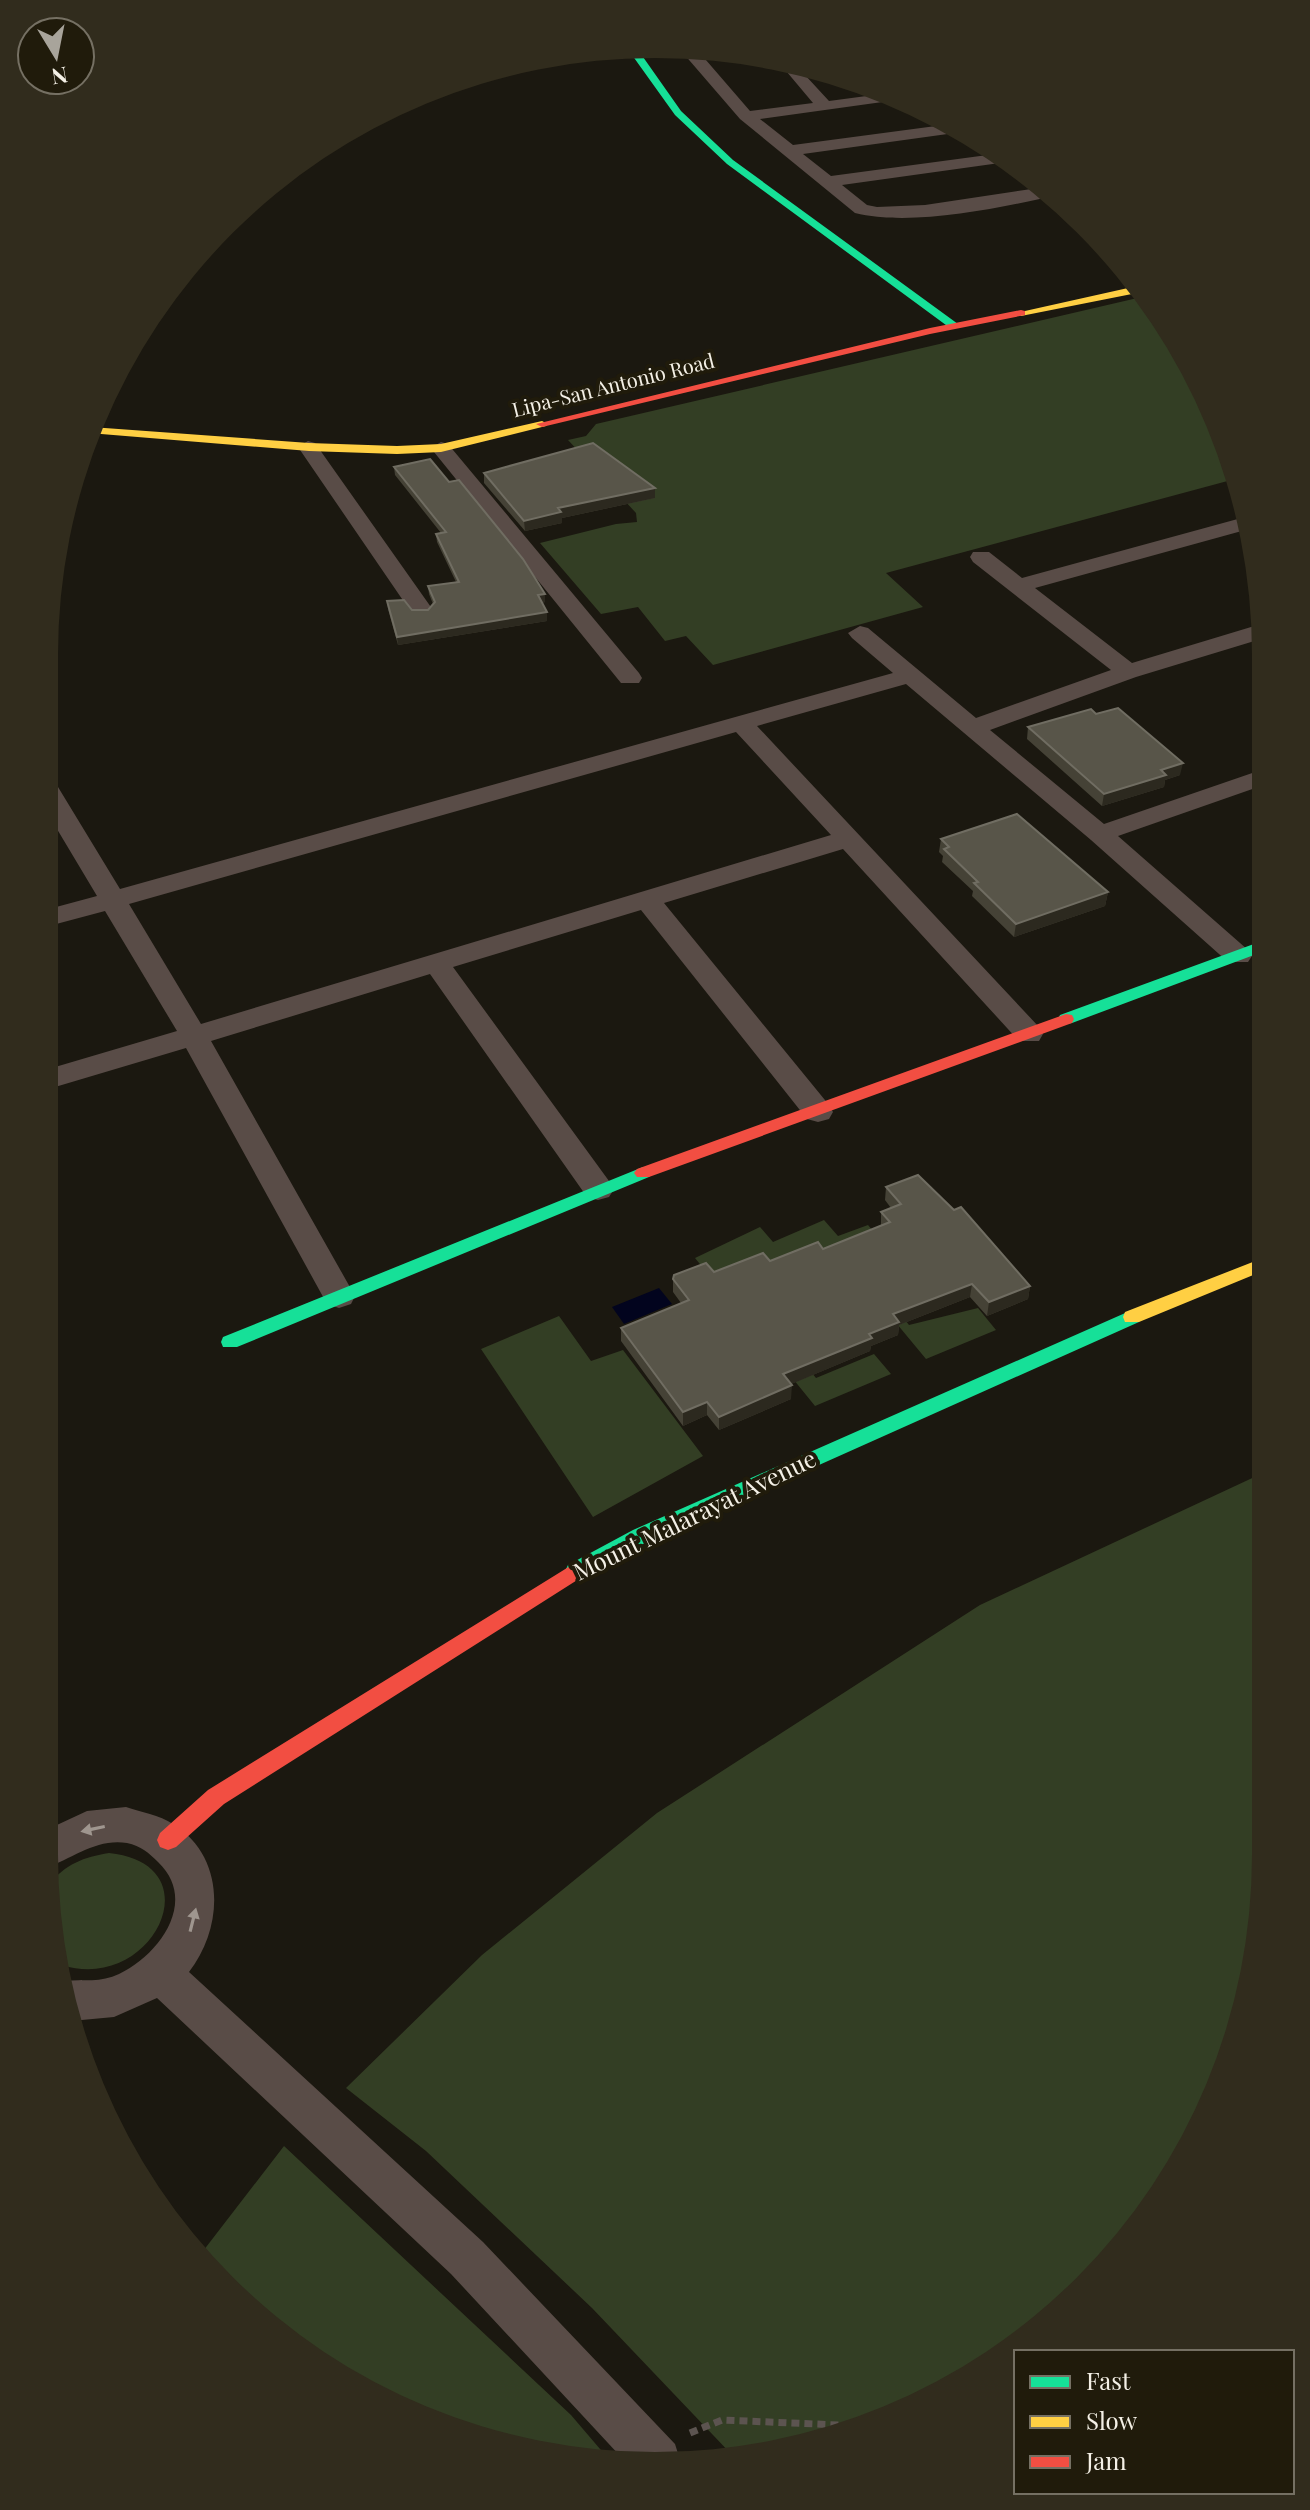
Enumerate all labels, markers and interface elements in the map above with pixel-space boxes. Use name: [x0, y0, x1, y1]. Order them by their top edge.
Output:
north arrow: [16, 16, 96, 96]
text: N: [49, 61, 70, 93]
street label: Lipa-San Antonio Road: [509, 346, 717, 422]
street label: Mount Malarayat Avenue: [567, 1441, 821, 1587]
one-way arrow: [80, 1823, 105, 1836]
one-way arrow: [187, 1907, 199, 1932]
legend: [1014, 2350, 1294, 2494]
text: Fast: [1086, 2364, 1131, 2396]
text: Slow: [1086, 2404, 1138, 2436]
text: Jam: [1085, 2444, 1127, 2476]

